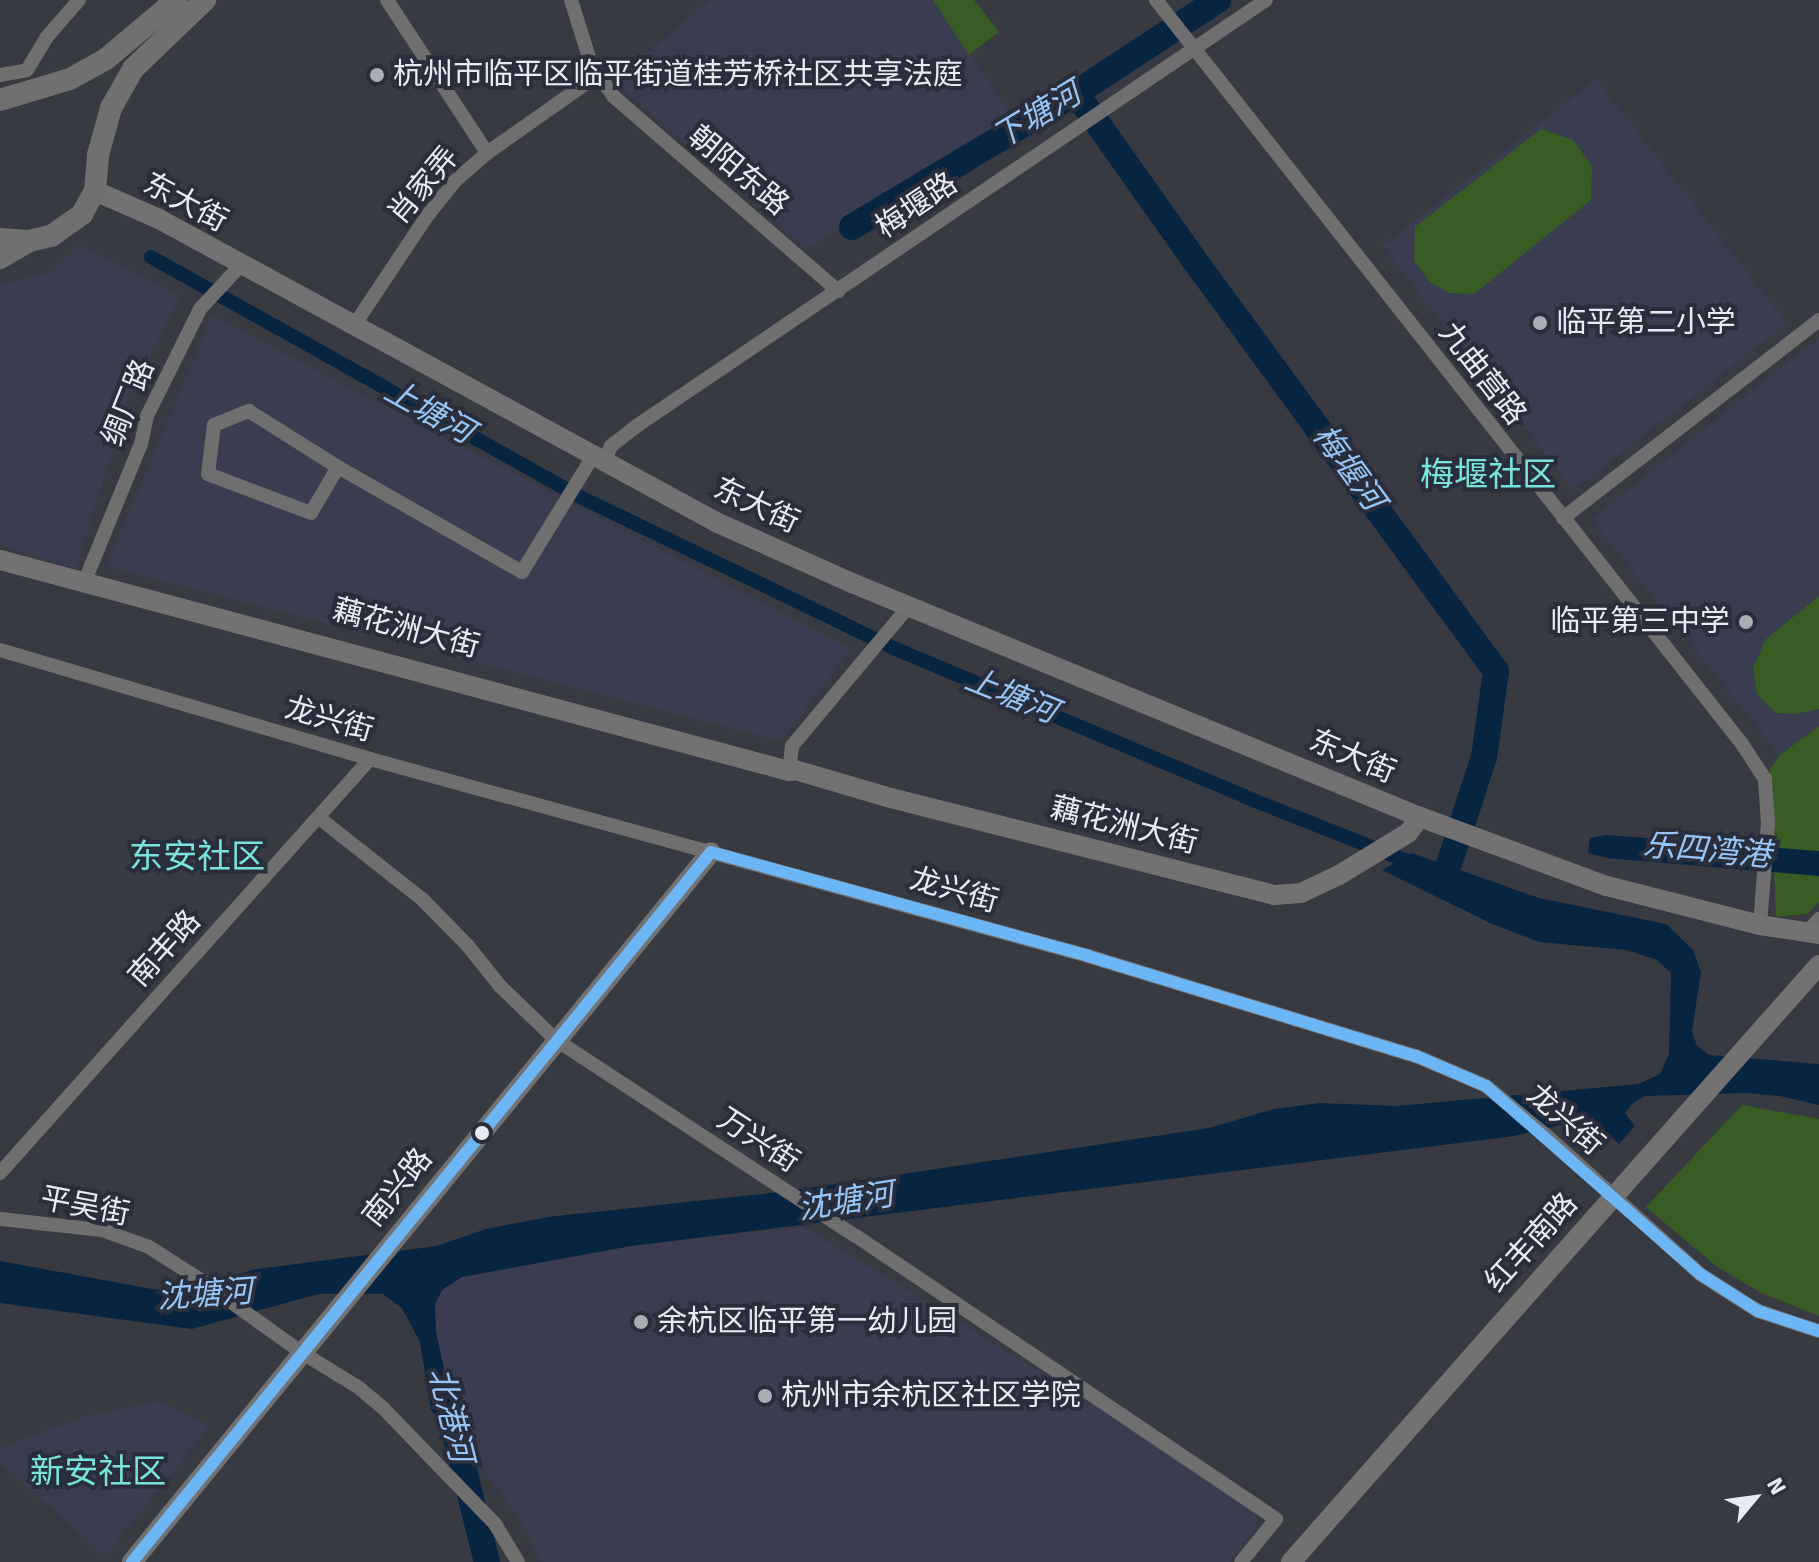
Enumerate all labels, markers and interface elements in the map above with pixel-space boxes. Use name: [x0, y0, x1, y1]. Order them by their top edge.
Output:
place label: 杭州市临平区临平街道桂芳桥社区共享法庭: [393, 57, 963, 93]
marker: 杭州市临平区临平街道桂芳桥社区共享法庭: [368, 66, 386, 84]
water label: 下塘河: [986, 75, 1088, 157]
street label: 朝阳东路: [680, 119, 796, 223]
street label: 肖家弄: [381, 140, 467, 232]
street label: 东大街: [137, 166, 233, 240]
street label: 梅堰路: [870, 166, 964, 246]
place label: 临平第二小学: [1556, 305, 1736, 341]
marker: 临平第二小学: [1531, 314, 1549, 332]
street label: 九曲营路: [1431, 316, 1533, 432]
street label: 绸厂路: [95, 355, 163, 451]
water label: 上塘河: [378, 372, 480, 452]
water label: 梅堰河: [1304, 418, 1392, 518]
district label: 梅堰社区: [1420, 456, 1556, 496]
street label: 东大街: [708, 471, 804, 541]
street label: 藕花洲大街: [329, 592, 483, 666]
place label: 临平第三中学: [1550, 604, 1730, 640]
marker: 临平第三中学: [1737, 613, 1755, 631]
water label: 上塘河: [959, 660, 1063, 732]
street label: 龙兴街: [281, 690, 377, 750]
street label: 东大街: [1304, 723, 1400, 791]
street label: 藕花洲大街: [1047, 790, 1201, 862]
water label: 乐四湾港: [1642, 826, 1772, 876]
district label: 东安社区: [129, 838, 265, 878]
street label: 龙兴街: [906, 861, 1002, 921]
street label: 南丰路: [122, 904, 208, 994]
street label: 龙兴街: [1519, 1077, 1611, 1163]
street label: 万兴街: [710, 1101, 806, 1181]
unlabelled marker: [474, 1125, 490, 1141]
street label: 南兴路: [356, 1142, 440, 1234]
water label: 沈塘河: [796, 1176, 896, 1228]
street label: 平吴街: [37, 1181, 133, 1233]
street label: 红丰南路: [1478, 1186, 1586, 1300]
water label: 沈塘河: [156, 1272, 254, 1318]
place label: 余杭区临平第一幼儿园: [657, 1304, 957, 1340]
marker: 余杭区临平第一幼儿园: [632, 1313, 650, 1331]
water label: 北港河: [420, 1364, 480, 1466]
place label: 杭州市余杭区社区学院: [781, 1378, 1081, 1414]
marker: 杭州市余杭区社区学院: [756, 1387, 774, 1405]
district label: 新安社区: [30, 1453, 166, 1493]
north arrow: [1715, 1458, 1795, 1538]
text: N: [1761, 1473, 1792, 1499]

